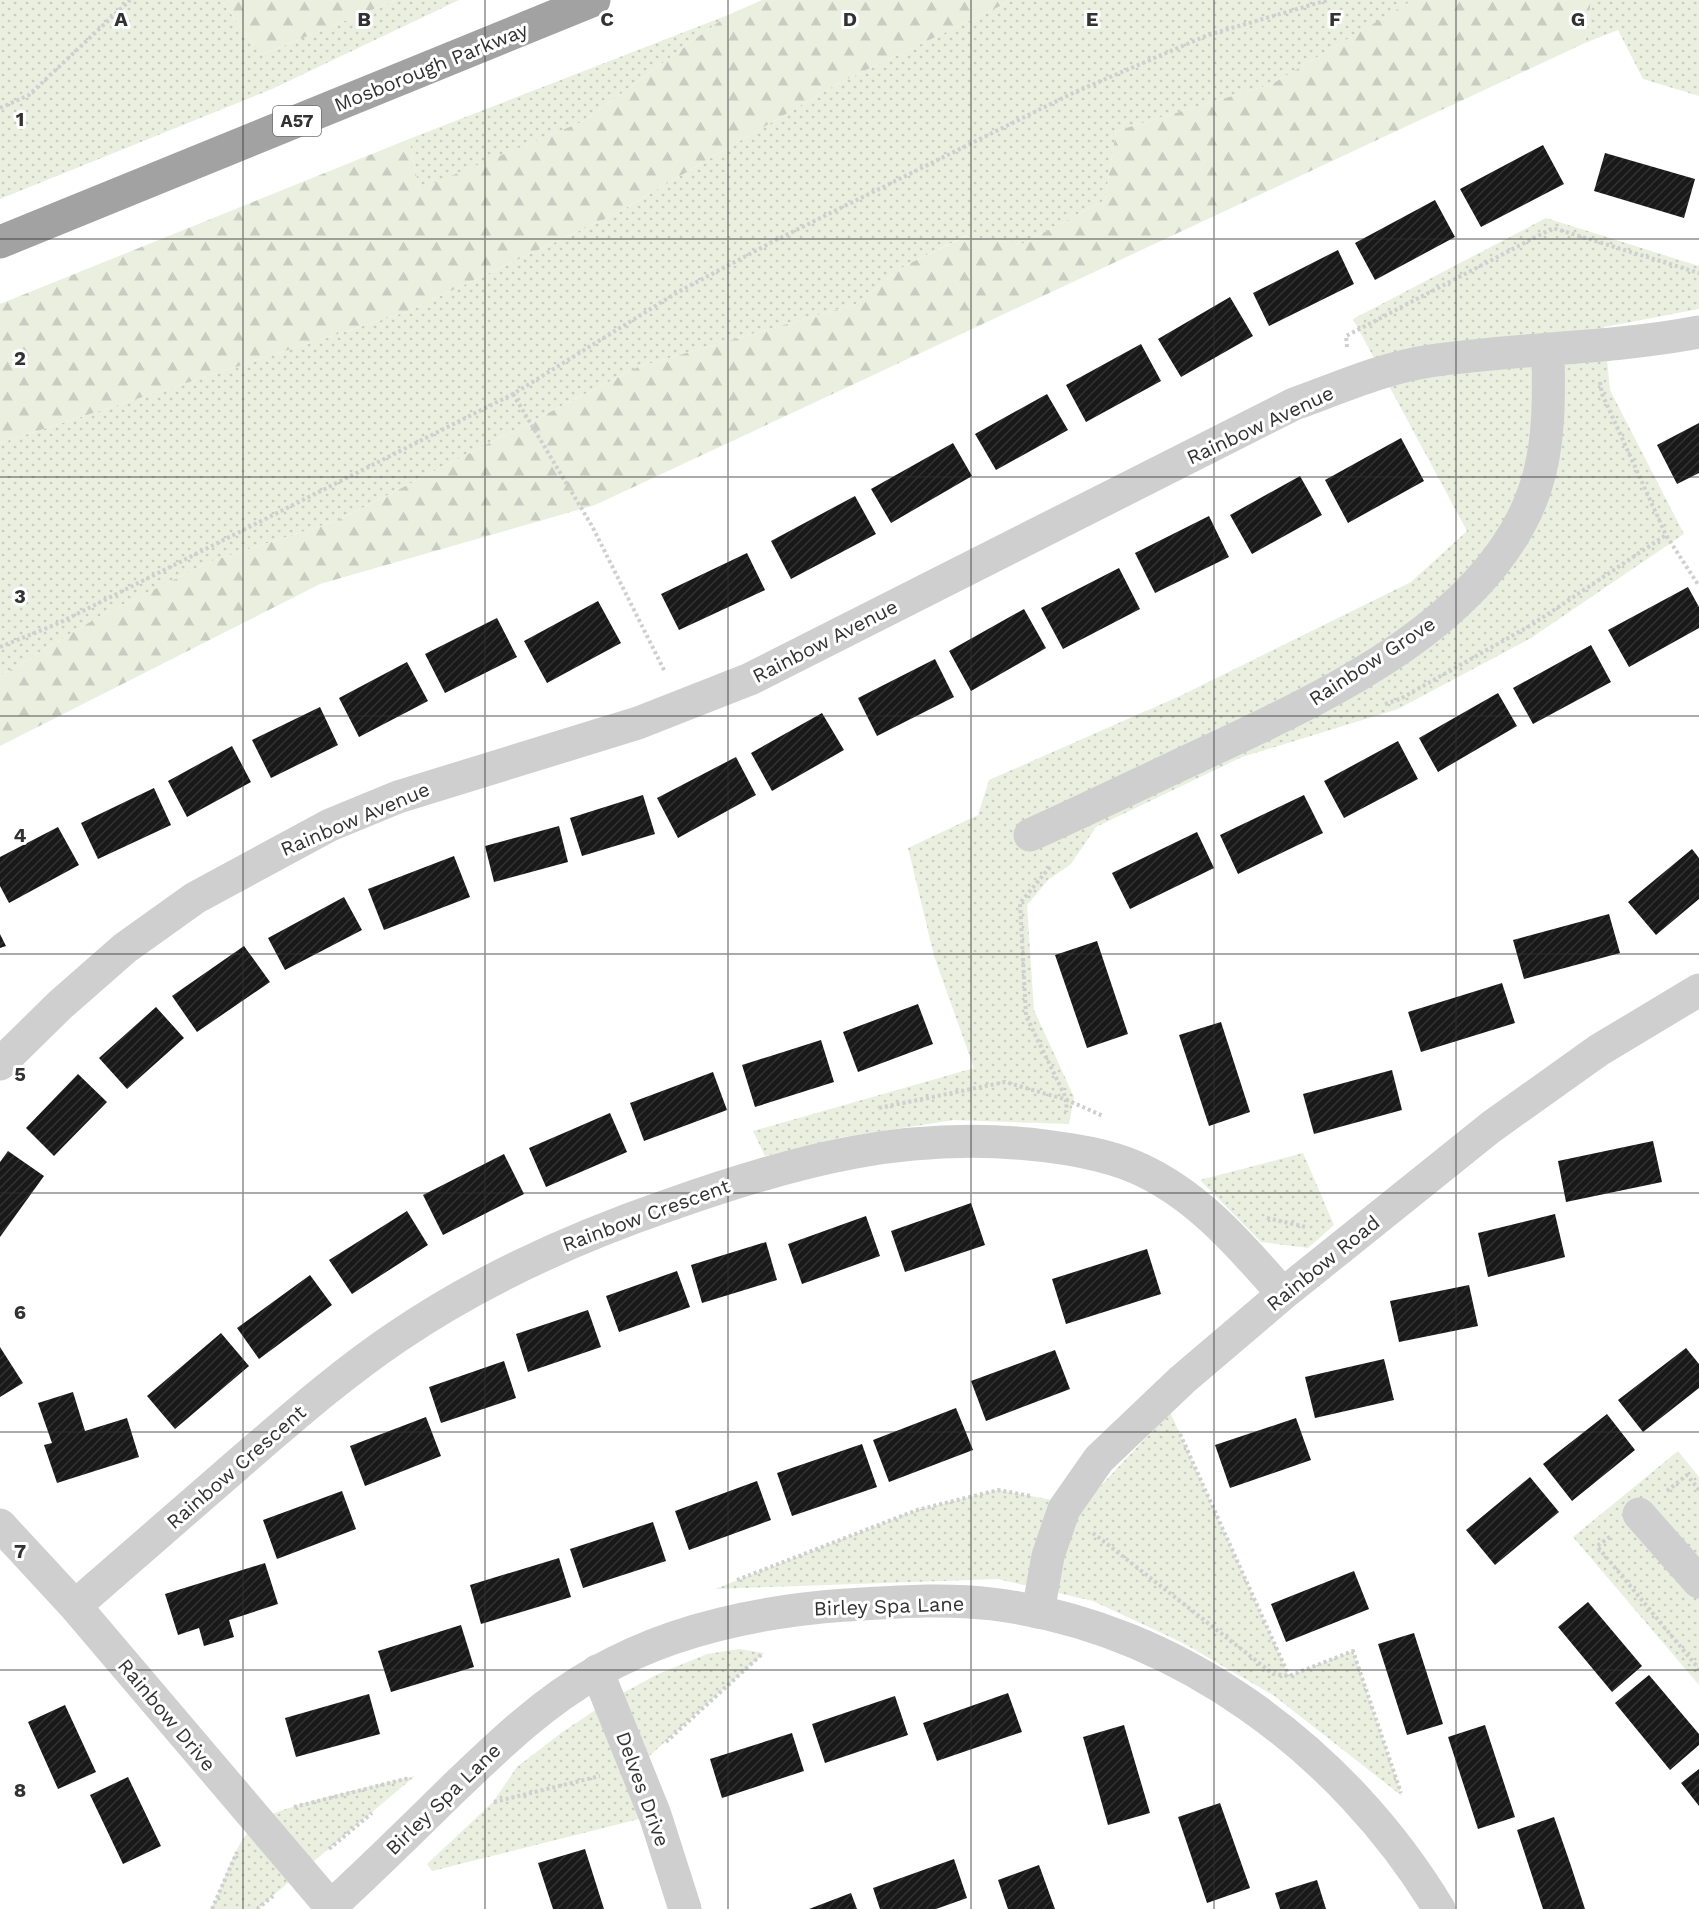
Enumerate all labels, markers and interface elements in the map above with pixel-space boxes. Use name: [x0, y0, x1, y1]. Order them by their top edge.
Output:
text: A: [114, 7, 128, 31]
text: B: [357, 7, 371, 31]
text: C: [600, 7, 614, 31]
text: D: [843, 7, 857, 31]
text: E: [1086, 7, 1098, 31]
text: F: [1329, 7, 1341, 31]
text: G: [1571, 7, 1585, 31]
street label: Mosborough Parkway: [331, 17, 532, 117]
road number: A57: [273, 106, 321, 136]
text: 1: [16, 107, 24, 131]
text: 2: [14, 346, 26, 370]
street label: Rainbow Avenue: [1183, 380, 1337, 470]
text: 3: [14, 584, 26, 608]
street label: Rainbow Avenue: [748, 594, 902, 688]
street label: Rainbow Grove: [1304, 611, 1440, 711]
street label: Rainbow Avenue: [277, 777, 433, 861]
text: 4: [14, 823, 27, 847]
text: 5: [14, 1062, 26, 1086]
street label: Rainbow Crescent: [559, 1173, 734, 1256]
street label: Rainbow Road: [1262, 1210, 1384, 1316]
text: 6: [14, 1300, 26, 1324]
street label: Rainbow Crescent: [161, 1400, 311, 1534]
text: 7: [14, 1539, 26, 1563]
street label: Birley Spa Lane: [813, 1591, 965, 1621]
street label: Rainbow Drive: [113, 1654, 221, 1776]
street label: Delves Drive: [611, 1728, 675, 1850]
street label: Birley Spa Lane: [381, 1738, 505, 1860]
text: 8: [14, 1778, 26, 1802]

